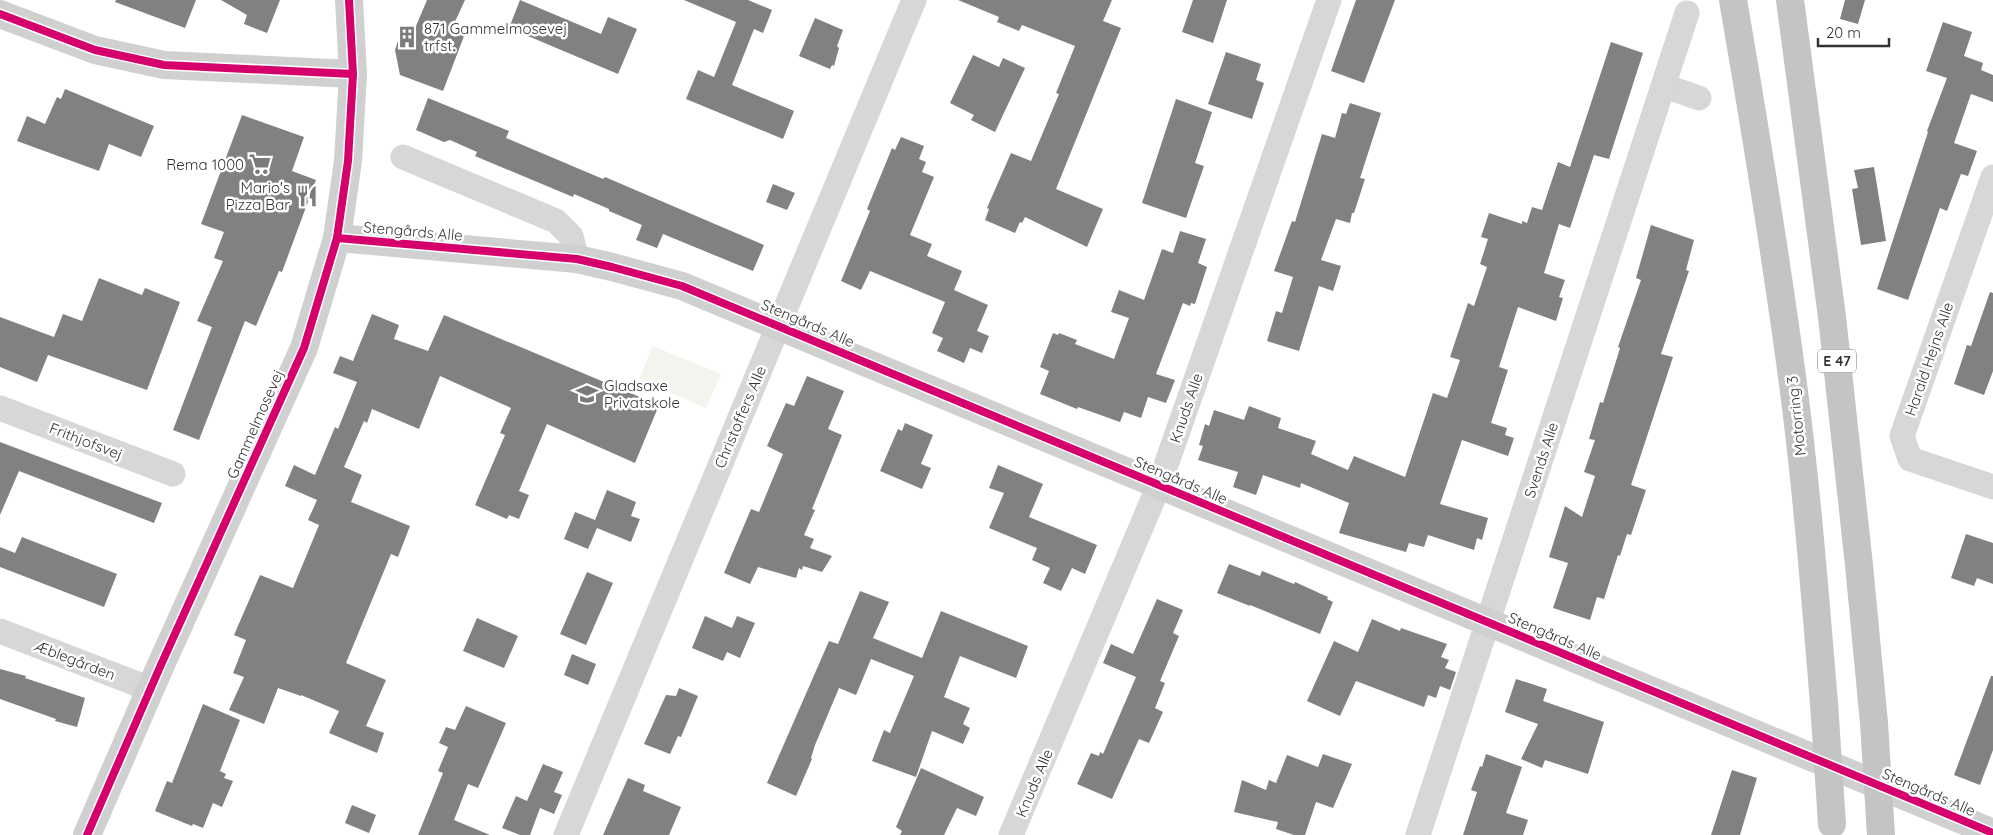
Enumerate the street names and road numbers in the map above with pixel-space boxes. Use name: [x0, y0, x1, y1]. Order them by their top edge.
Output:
street label: Stengårds Alle: [363, 217, 463, 245]
street label: Stengårds Alle: [758, 295, 858, 351]
street label: Harald Hejns Alle: [1901, 300, 1957, 418]
road number: E 47: [1818, 350, 1856, 372]
street label: Christoffers Alle: [710, 363, 770, 471]
street label: Gammelmosevej: [222, 366, 288, 482]
street label: Knuds Alle: [1165, 371, 1207, 445]
street label: Motorring 3: [1782, 375, 1810, 457]
street label: Frithjofsvej: [47, 418, 125, 464]
street label: Svends Alle: [1520, 420, 1562, 500]
street label: Stengårds Alle: [1131, 452, 1231, 508]
street label: Stengårds Alle: [1505, 608, 1605, 664]
street label: Æblegården: [32, 636, 118, 684]
street label: Knuds Alle: [1011, 746, 1057, 820]
street label: Stengårds Alle: [1879, 764, 1979, 820]

